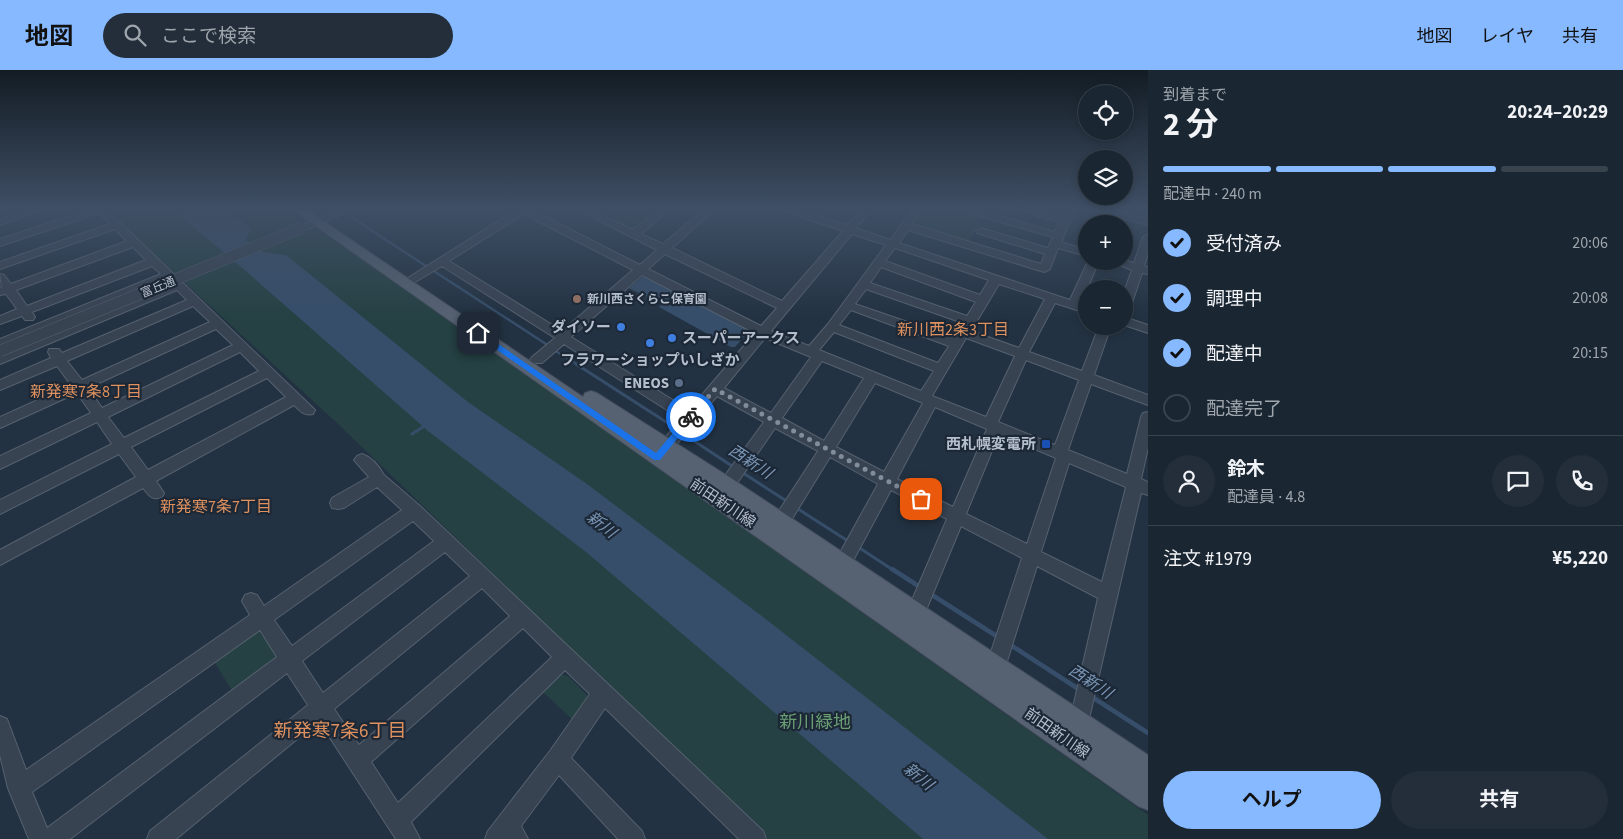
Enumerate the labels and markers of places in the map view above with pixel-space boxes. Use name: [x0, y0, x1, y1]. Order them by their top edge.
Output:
place label: 新川西さくらこ保育園: [587, 291, 707, 308]
marker: 新川西さくらこ保育園: [571, 293, 583, 305]
pin: [457, 312, 499, 354]
place label: ダイソー: [551, 317, 611, 338]
marker: ダイソー: [615, 321, 627, 333]
place label: スーパーアークス: [682, 328, 800, 349]
marker: スーパーアークス: [666, 332, 678, 344]
marker: フラワーショップいしざか: [644, 337, 656, 349]
place label: フラワーショップいしざか: [560, 350, 740, 371]
place label: ENEOS: [624, 373, 669, 394]
marker: ENEOS: [673, 377, 685, 389]
place label: 西札幌変電所: [946, 434, 1036, 455]
marker: 西札幌変電所: [1040, 438, 1052, 450]
pin: [900, 478, 942, 520]

